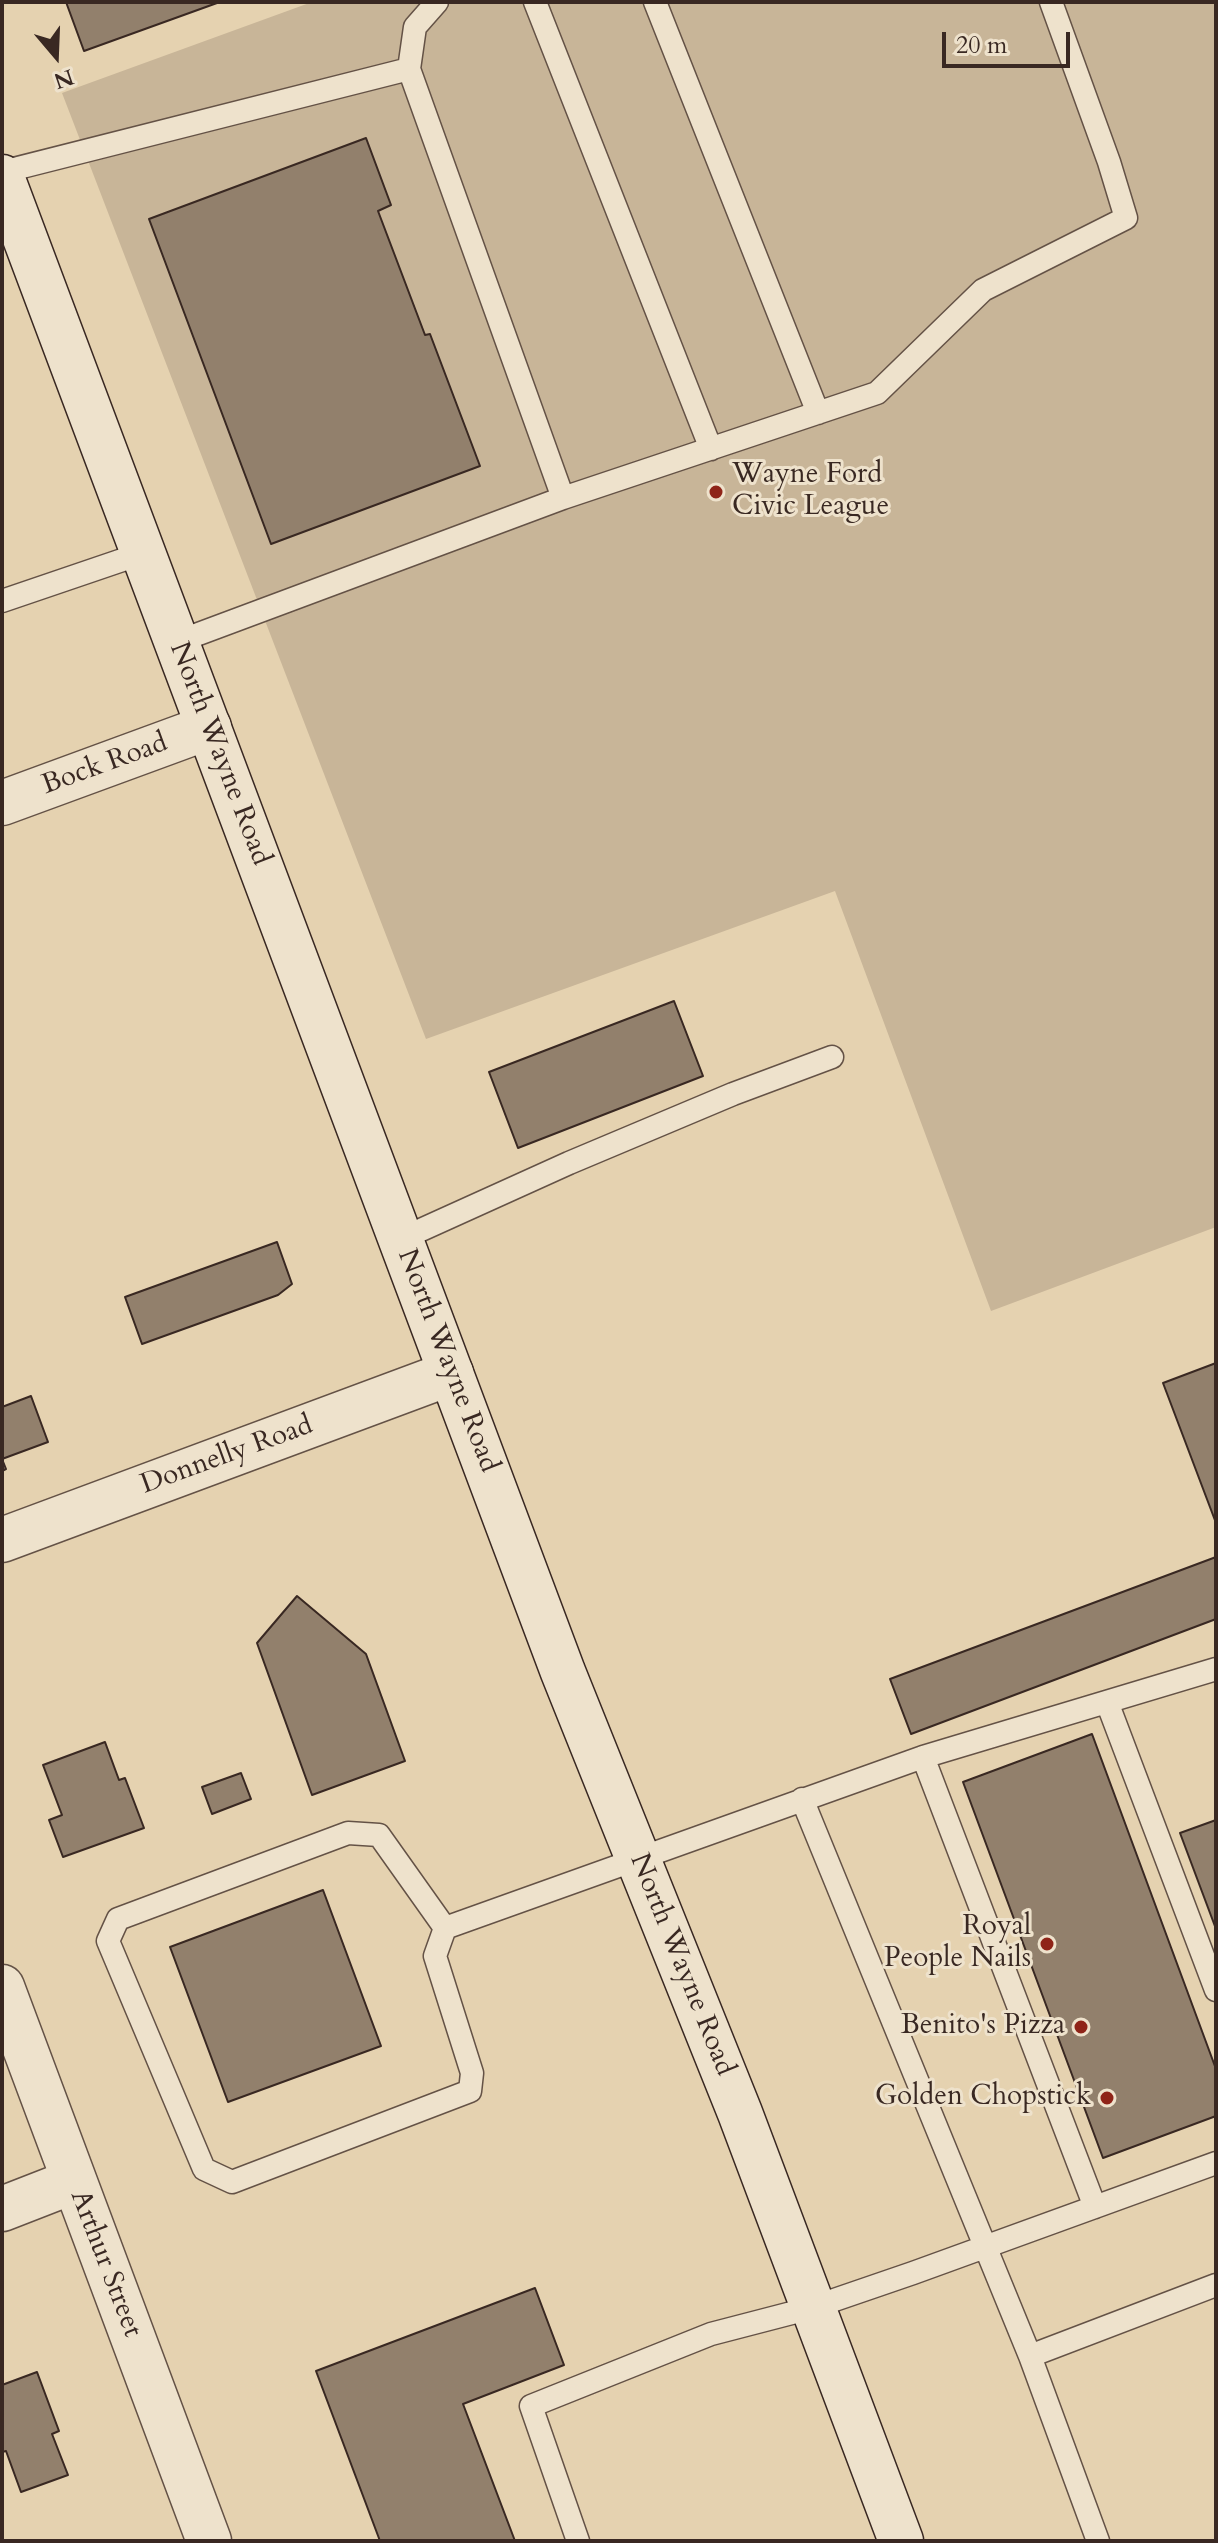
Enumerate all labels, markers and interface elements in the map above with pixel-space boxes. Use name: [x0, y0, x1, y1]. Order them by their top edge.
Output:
north arrow: [16, 16, 96, 96]
scale bar: [946, 16, 1074, 66]
text: 20 m: [956, 29, 1007, 62]
text: N: [50, 61, 78, 96]
place label: Wayne Ford Civic League: [732, 459, 889, 525]
marker: Wayne Ford Civic League: [707, 483, 725, 501]
street label: North Wayne Road: [161, 638, 277, 870]
street label: Bock Road: [38, 727, 172, 803]
street label: North Wayne Road: [389, 1245, 505, 1477]
street label: Donnelly Road: [136, 1409, 318, 1503]
street label: North Wayne Road: [621, 1849, 741, 2081]
place label: Royal People Nails: [884, 1911, 1031, 1977]
marker: Royal People Nails: [1038, 1935, 1056, 1953]
place label: Benito's Pizza: [901, 2010, 1065, 2044]
marker: Benito's Pizza: [1072, 2018, 1090, 2036]
place label: Golden Chopstick: [875, 2081, 1091, 2115]
marker: Golden Chopstick: [1098, 2089, 1116, 2107]
street label: Arthur Street: [62, 2186, 148, 2342]

